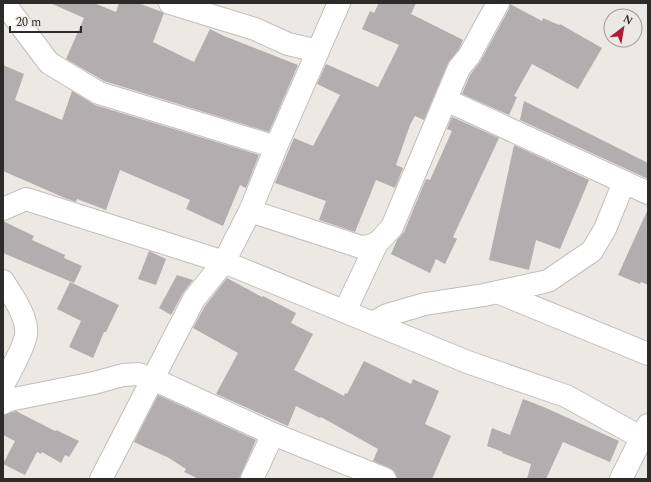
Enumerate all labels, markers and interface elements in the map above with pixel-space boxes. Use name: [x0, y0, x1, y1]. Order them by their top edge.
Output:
scale bar: [10, 8, 81, 34]
north arrow: [603, 8, 643, 48]
text: N: [620, 10, 636, 29]
text: 20 m: [16, 13, 41, 32]

